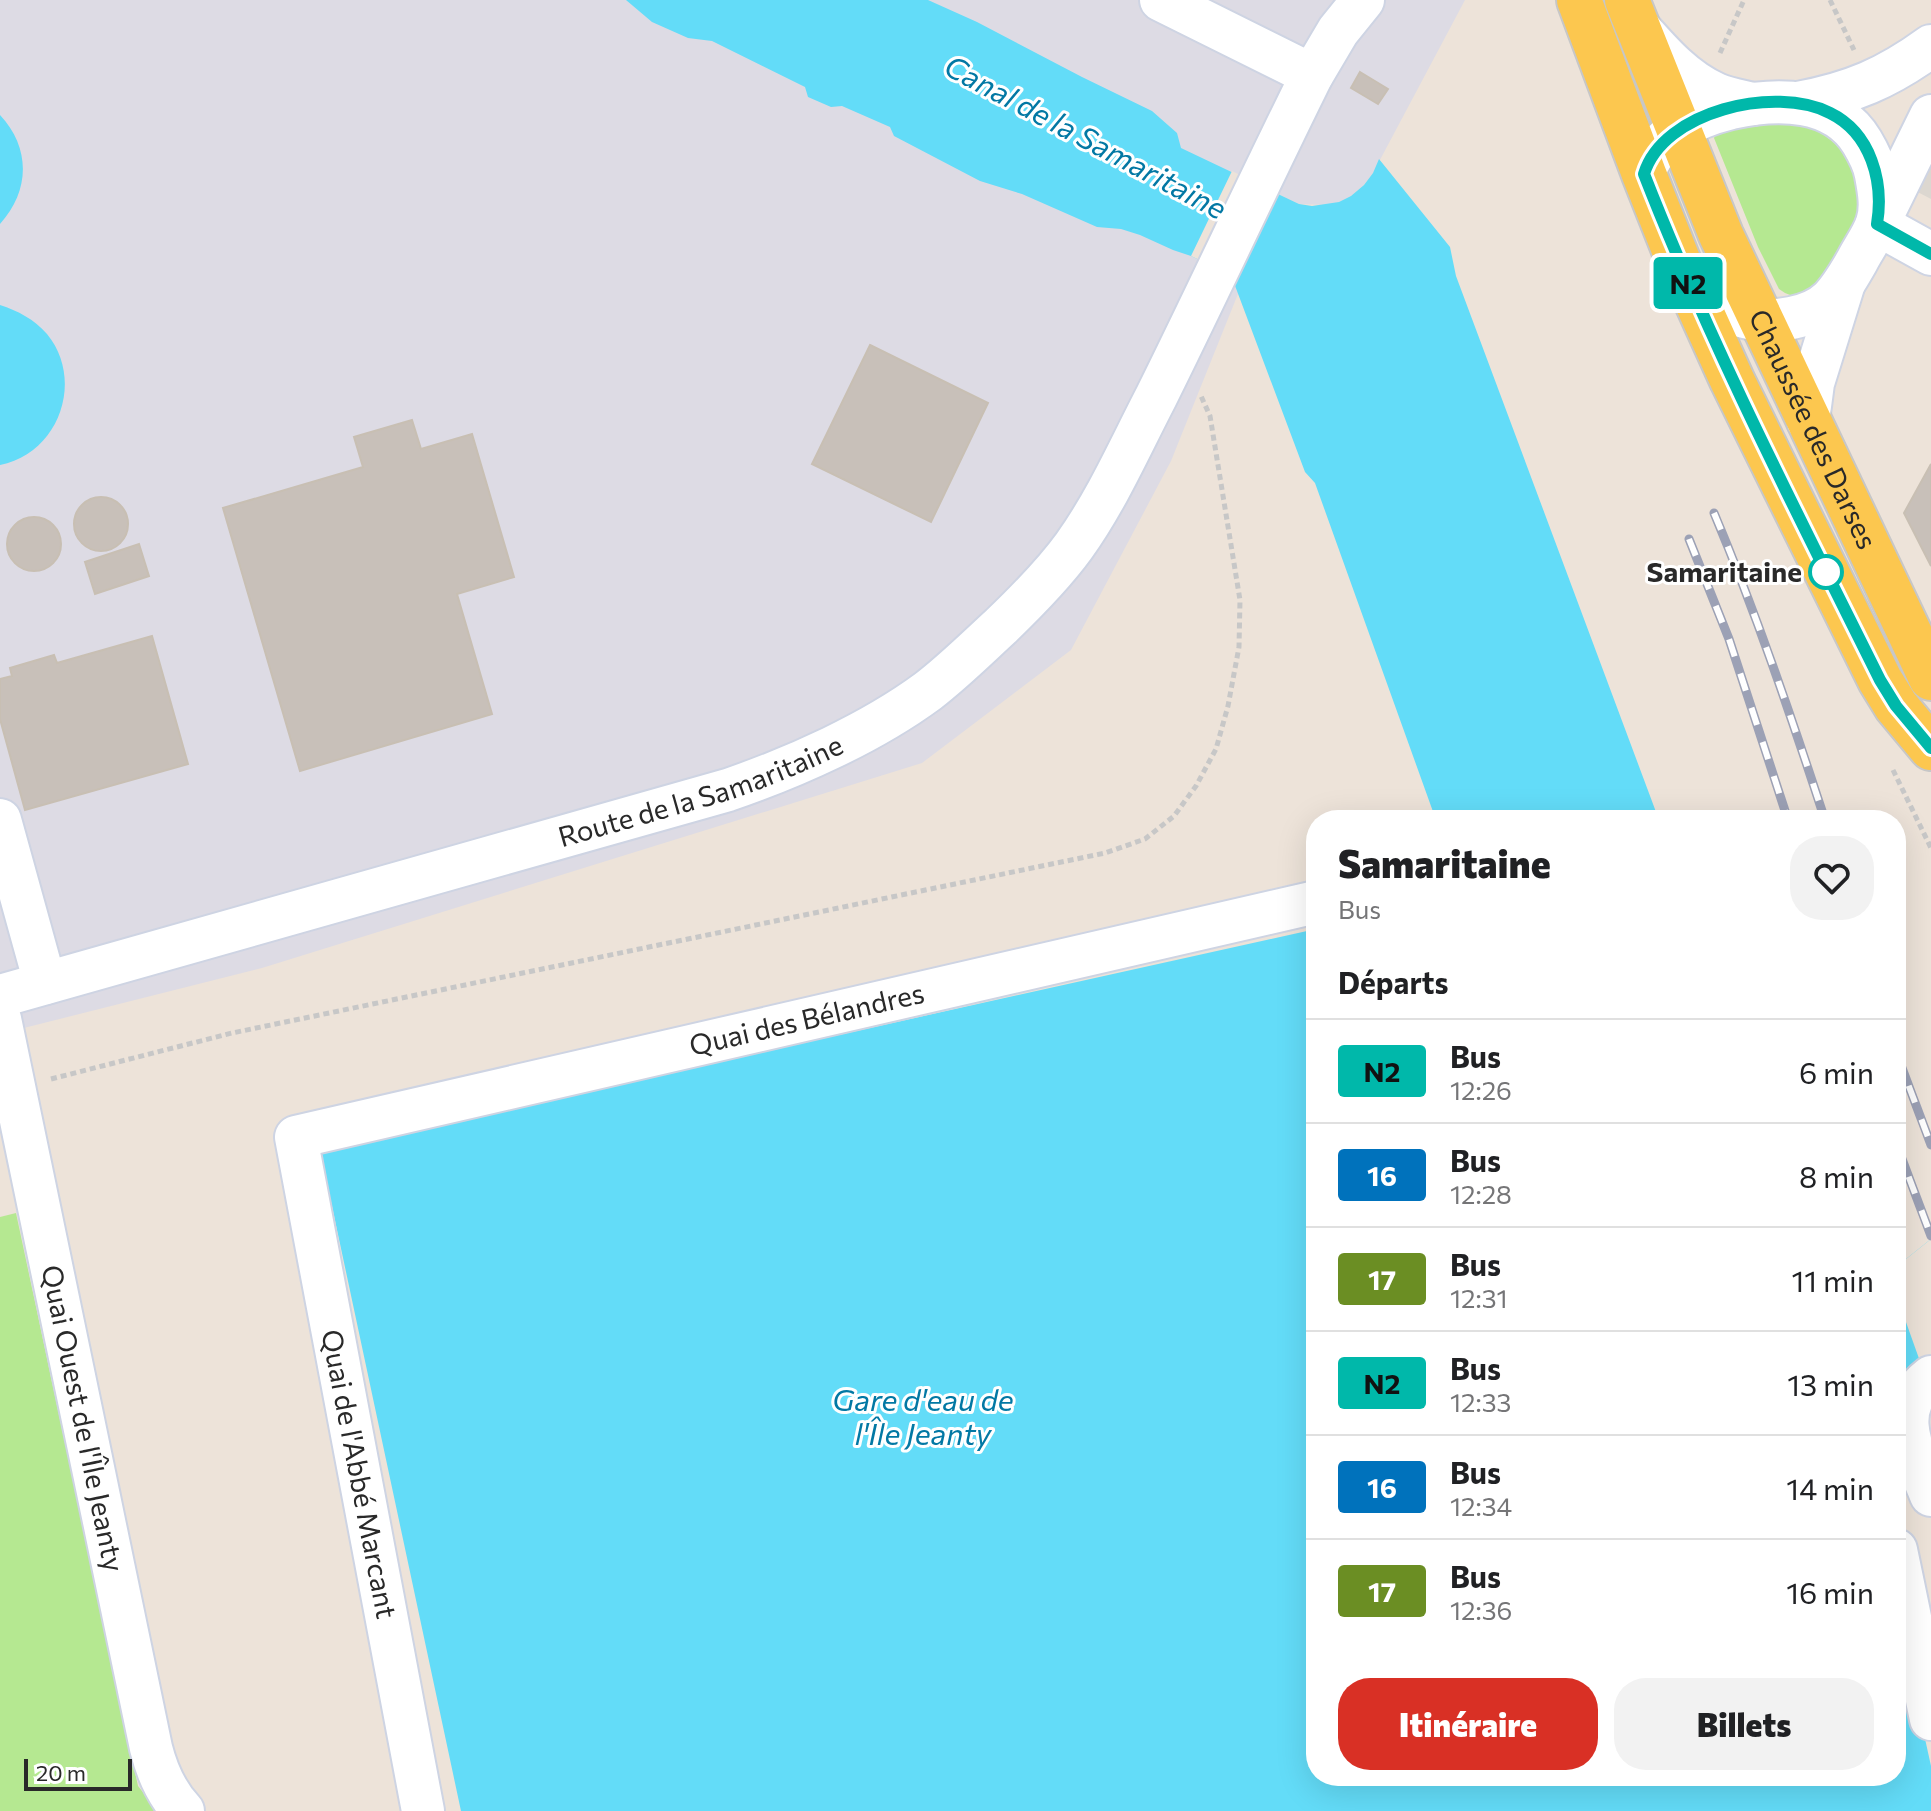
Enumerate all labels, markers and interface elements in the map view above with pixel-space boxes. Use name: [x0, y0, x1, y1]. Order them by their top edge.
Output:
water label: Canal de la Samaritaine: [939, 46, 1234, 226]
line badge: N2: [1652, 257, 1724, 309]
text: N2: [1670, 266, 1706, 300]
street label: Chaussée des Darses: [1743, 303, 1885, 554]
place label: Samaritaine: [1647, 554, 1802, 588]
marker: Samaritaine: [1809, 555, 1843, 589]
street label: Route de la Samaritaine: [554, 727, 848, 853]
button: heart: [1790, 836, 1874, 920]
text: Samaritaine: [1338, 839, 1551, 886]
text: Bus: [1338, 893, 1381, 924]
text: Départs: [1338, 963, 1448, 1000]
street label: Quai des Bélandres: [686, 975, 927, 1062]
text: Bus: [1450, 1037, 1501, 1074]
text: 6 min: [1799, 1053, 1874, 1090]
text: N2: [1364, 1054, 1400, 1088]
text: 12:26: [1450, 1074, 1512, 1105]
text: Bus: [1450, 1141, 1501, 1178]
text: 8 min: [1799, 1157, 1874, 1194]
text: 16: [1367, 1158, 1397, 1192]
text: 12:28: [1450, 1178, 1512, 1209]
text: Bus: [1450, 1245, 1501, 1282]
text: 11 min: [1792, 1261, 1874, 1298]
street label: Quai Ouest de l'Île Jeanty: [35, 1262, 132, 1575]
text: 17: [1368, 1262, 1396, 1296]
text: 12:31: [1450, 1282, 1508, 1313]
street label: Quai de l'Abbé Marcant: [315, 1326, 405, 1621]
text: Bus: [1450, 1349, 1501, 1386]
text: 13 min: [1787, 1365, 1874, 1402]
text: N2: [1364, 1366, 1400, 1400]
water label: Gare d'eau de l'Île Jeanty: [832, 1380, 1014, 1451]
text: 12:33: [1450, 1386, 1511, 1417]
text: Bus: [1450, 1453, 1501, 1490]
text: 14 min: [1786, 1469, 1874, 1506]
text: 16: [1367, 1470, 1397, 1504]
text: 12:34: [1450, 1490, 1512, 1521]
text: Bus: [1450, 1557, 1501, 1594]
text: 16 min: [1786, 1573, 1874, 1610]
text: 17: [1368, 1574, 1396, 1608]
text: 12:36: [1450, 1594, 1512, 1625]
button: Itinéraire: [1338, 1678, 1598, 1770]
button: Billets: [1614, 1678, 1874, 1770]
scale bar: [24, 1755, 132, 1791]
text: 20 m: [36, 1759, 86, 1786]

